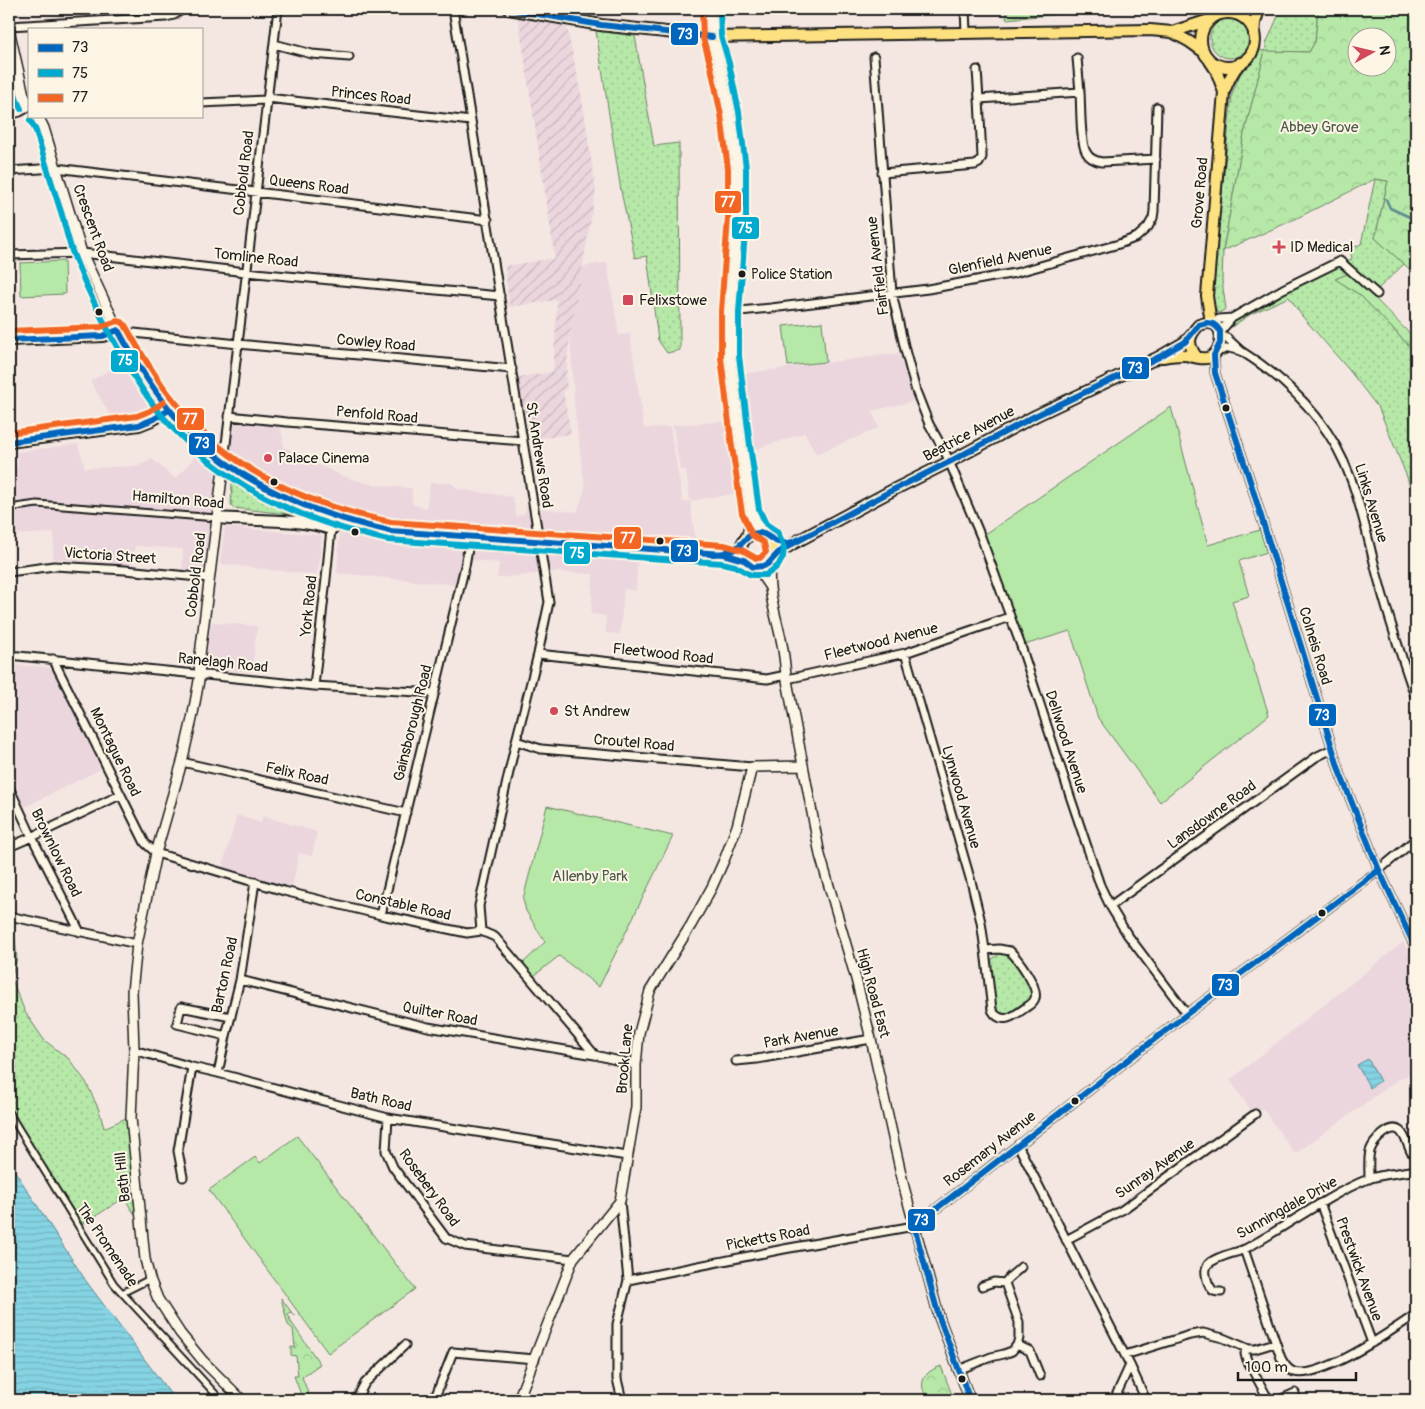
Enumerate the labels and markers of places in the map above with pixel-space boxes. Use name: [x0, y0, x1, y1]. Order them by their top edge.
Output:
place label: ID Medical: [1290, 238, 1353, 257]
marker: ID Medical: [1272, 240, 1286, 254]
place label: Police Station: [751, 266, 833, 283]
marker: Police Station: [737, 269, 747, 279]
place label: Felixstowe: [639, 291, 707, 310]
marker: Felixstowe: [621, 293, 635, 307]
unlabelled marker: [94, 307, 104, 317]
unlabelled marker: [1221, 403, 1231, 413]
place label: Palace Cinema: [278, 449, 369, 468]
marker: Palace Cinema: [262, 452, 274, 464]
unlabelled marker: [269, 477, 279, 487]
unlabelled marker: [350, 527, 360, 537]
unlabelled marker: [655, 536, 665, 546]
place label: St Andrew: [564, 702, 630, 721]
marker: St Andrew: [548, 705, 560, 717]
unlabelled marker: [1317, 908, 1327, 918]
unlabelled marker: [1070, 1096, 1080, 1106]
unlabelled marker: [957, 1374, 967, 1384]

